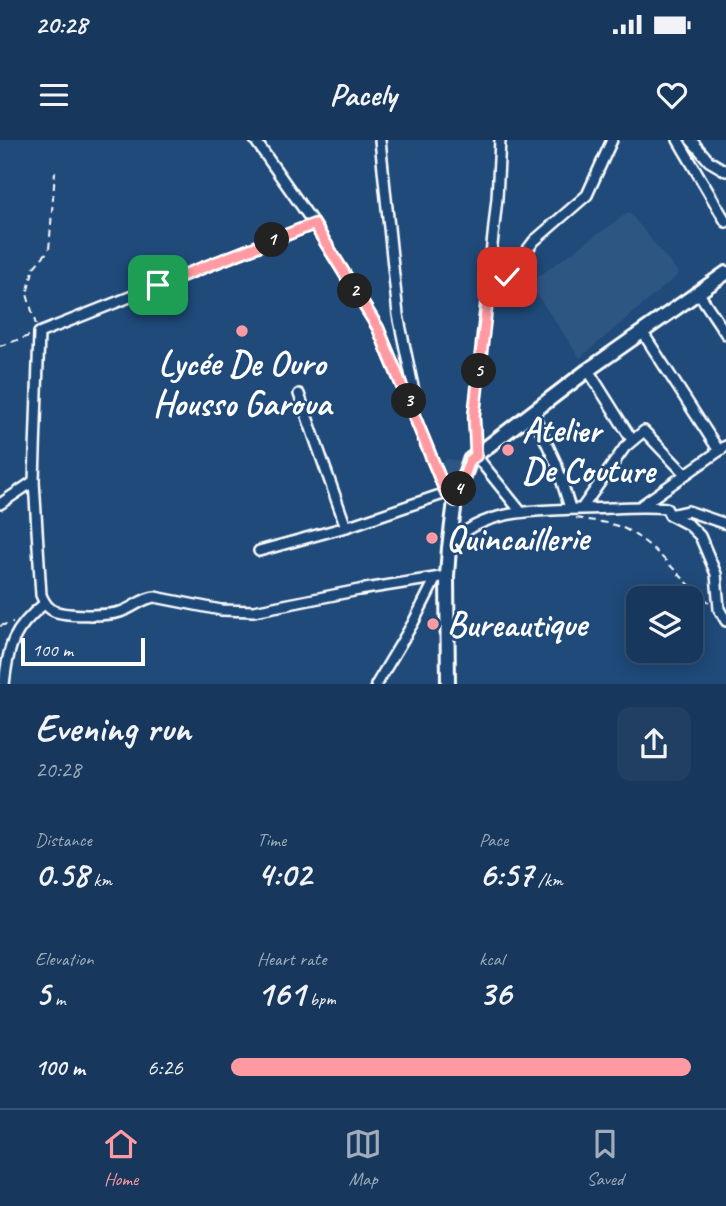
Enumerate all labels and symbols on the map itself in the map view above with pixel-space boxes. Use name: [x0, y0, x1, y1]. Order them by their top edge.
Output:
pin: 1: [254, 222, 290, 258]
pin: [477, 247, 537, 307]
pin: [128, 255, 188, 315]
pin: 2: [338, 274, 372, 308]
marker: Lycée De Ouro Housso Garoua: [234, 323, 250, 339]
place label: Lycée De Ouro Housso Garoua: [153, 341, 334, 426]
pin: 5: [462, 354, 496, 388]
pin: 3: [392, 384, 426, 418]
place label: Atelier De Couture: [522, 408, 657, 493]
marker: Atelier De Couture: [500, 442, 516, 458]
pin: 4: [442, 472, 476, 506]
place label: Quincaillerie: [446, 516, 592, 561]
marker: Quincaillerie: [424, 530, 440, 546]
place label: Bureautique: [447, 602, 590, 647]
marker: Bureautique: [425, 616, 441, 632]
scale bar: [21, 635, 145, 667]

